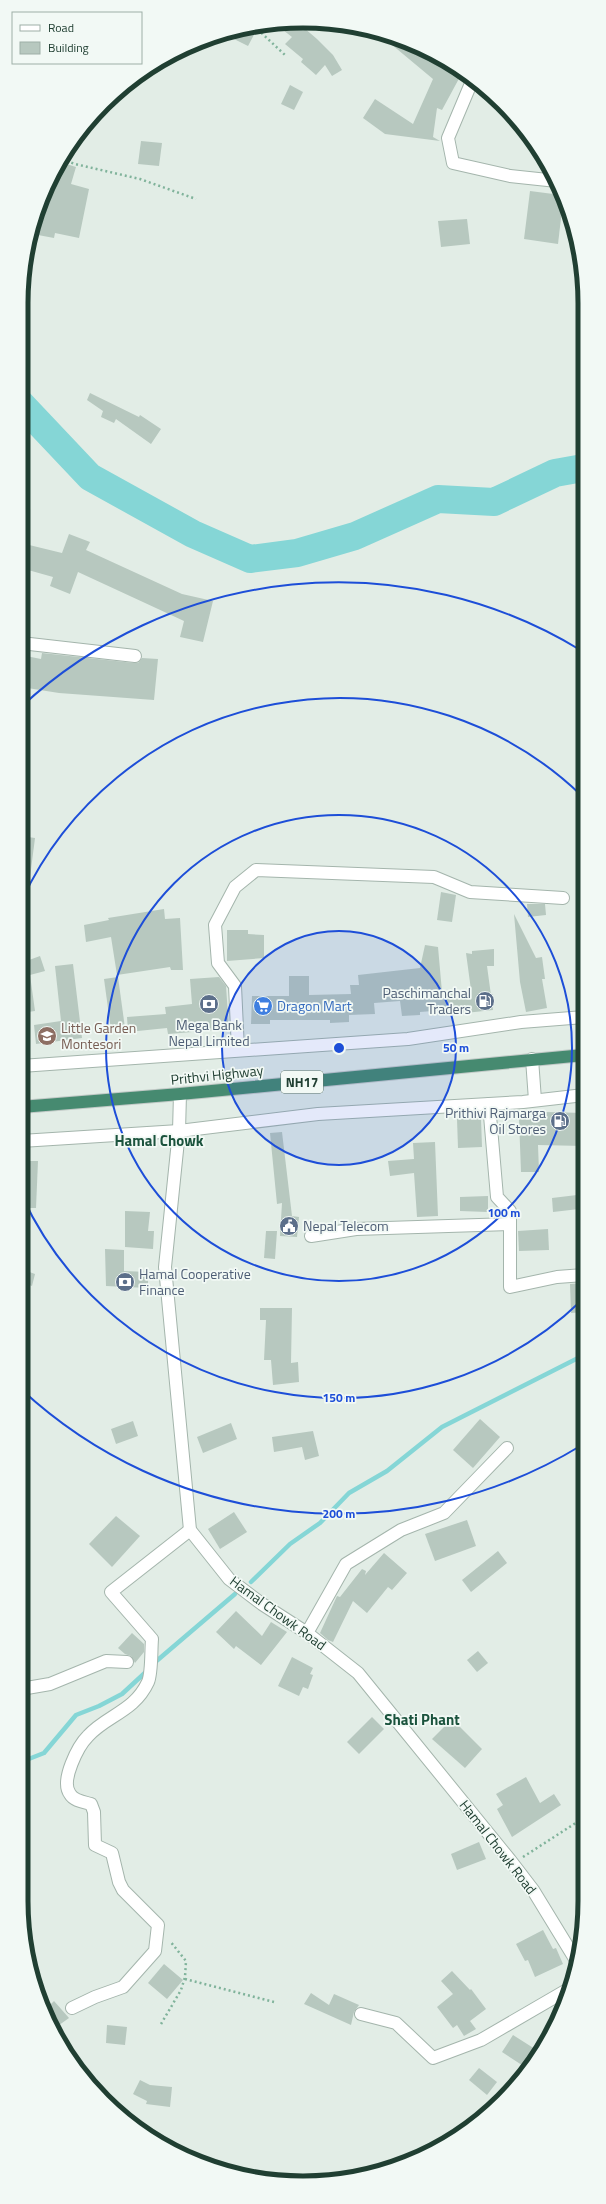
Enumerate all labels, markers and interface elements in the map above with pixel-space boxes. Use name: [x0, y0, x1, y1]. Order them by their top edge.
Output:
legend: [12, 12, 142, 64]
text: Road: [48, 18, 74, 37]
text: Building: [48, 38, 89, 57]
place label: Paschimanchal Traders: [382, 982, 471, 1019]
fuel station icon: Paschimanchal Traders: [474, 990, 496, 1012]
bank icon: Mega Bank Nepal Limited: [198, 993, 220, 1015]
supermarket icon: Dragon Mart: [252, 995, 274, 1017]
place label: Dragon Mart: [277, 995, 352, 1016]
place label: Mega Bank Nepal Limited: [168, 1014, 250, 1051]
place label: Little Garden Montesori: [61, 1017, 136, 1054]
school or university icon: Little Garden Montesori: [36, 1025, 58, 1047]
text: 50 m: [443, 1038, 469, 1057]
centre of rings: [332, 1041, 346, 1055]
street label: Prithvi Highway: [170, 1059, 264, 1090]
road number: NH17: [281, 1071, 323, 1093]
place label: Prithivi Rajmarga Oil Stores: [445, 1102, 546, 1139]
fuel station icon: Prithivi Rajmarga Oil Stores: [549, 1110, 571, 1132]
district label: Hamal Chowk: [114, 1129, 204, 1152]
text: 100 m: [488, 1203, 520, 1222]
public building icon: Nepal Telecom: [278, 1215, 300, 1237]
place label: Nepal Telecom: [303, 1215, 389, 1236]
place label: Hamal Cooperative Finance: [139, 1263, 251, 1300]
bank icon: Hamal Cooperative Finance: [114, 1271, 136, 1293]
text: 150 m: [323, 1388, 355, 1407]
text: 200 m: [323, 1504, 355, 1523]
street label: Hamal Chowk Road: [226, 1570, 331, 1655]
district label: Shati Phant: [384, 1708, 460, 1731]
street label: Hamal Chowk Road: [455, 1795, 542, 1898]

